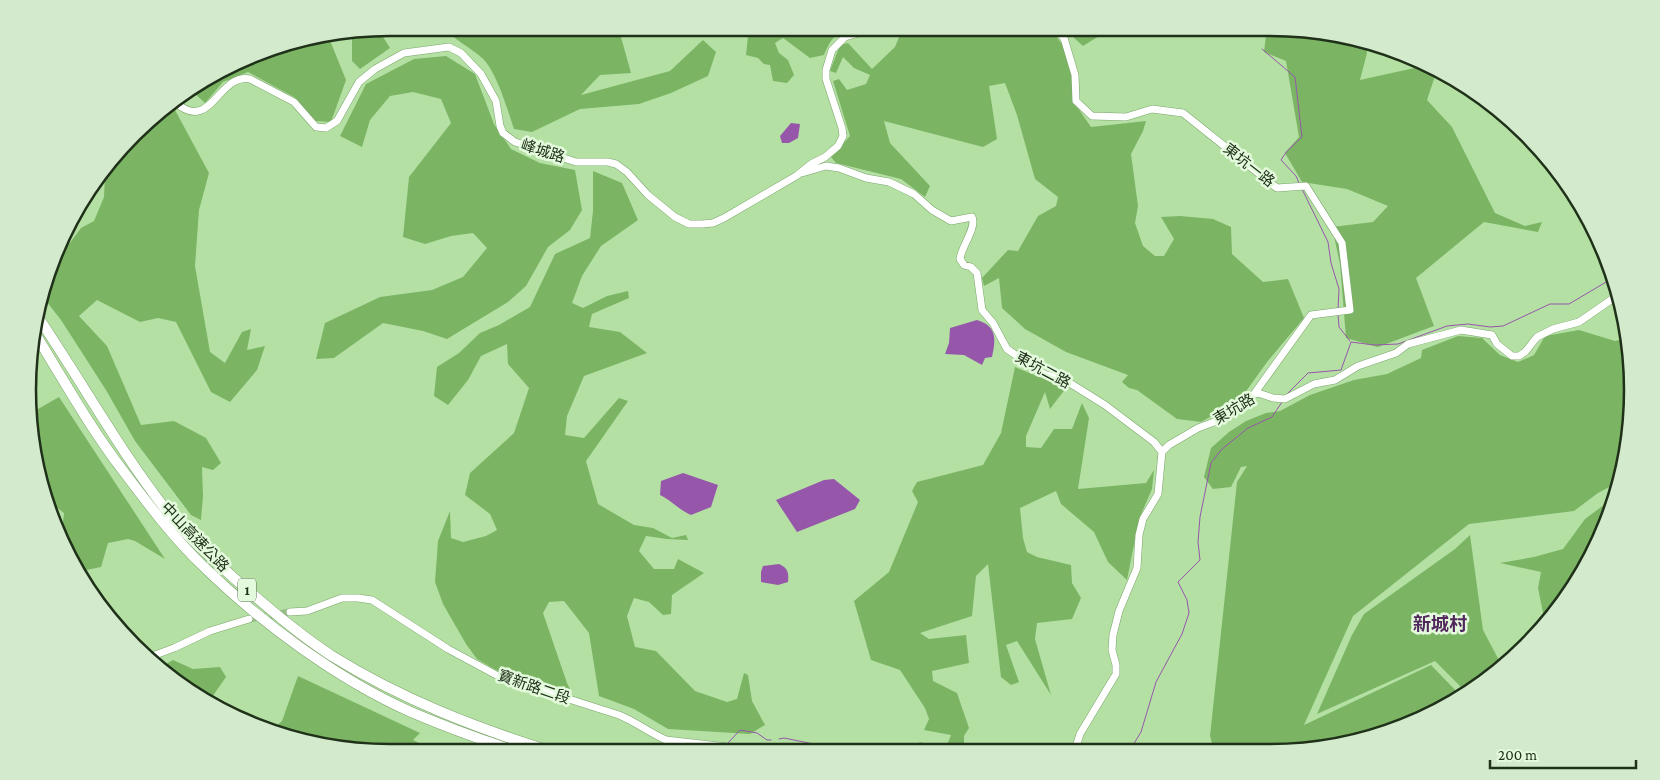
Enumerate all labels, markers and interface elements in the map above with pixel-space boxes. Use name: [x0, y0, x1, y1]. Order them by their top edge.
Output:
street label: 峰城路: [519, 135, 567, 166]
street label: 東坑一路: [1220, 139, 1278, 190]
street label: 東坑二路: [1013, 348, 1074, 391]
street label: 東坑路: [1210, 390, 1257, 427]
street label: 中山高速公路: [158, 498, 233, 575]
road number: 1: [238, 578, 256, 602]
district label: 新城村: [1413, 614, 1467, 634]
street label: 寶新路二段: [496, 666, 572, 707]
scale bar: [1490, 738, 1636, 770]
text: 200 m: [1498, 747, 1537, 763]

